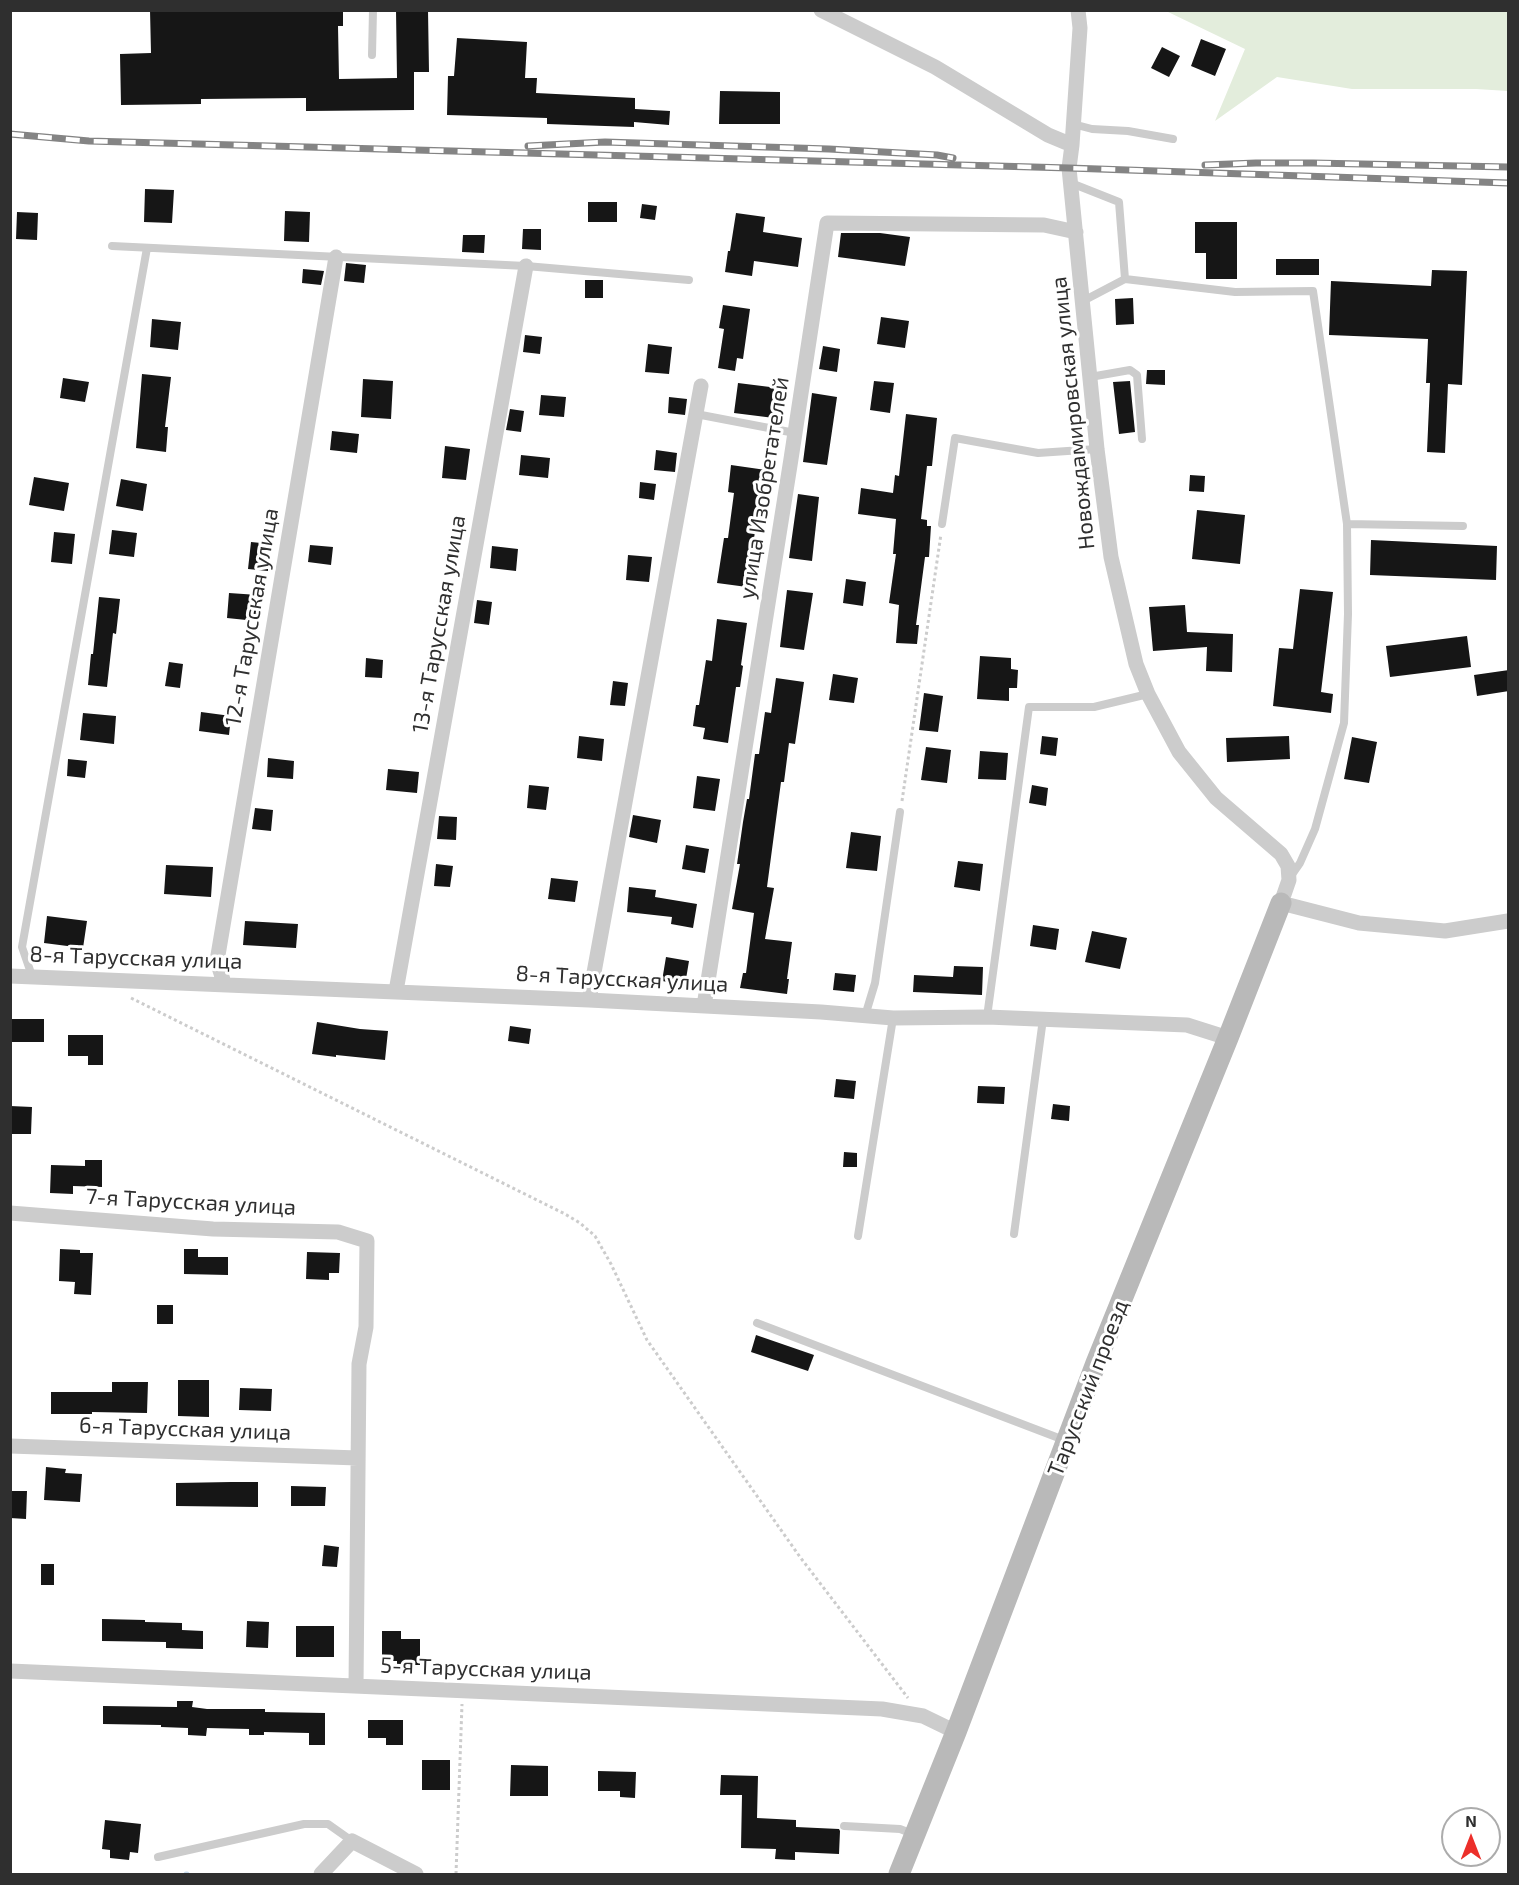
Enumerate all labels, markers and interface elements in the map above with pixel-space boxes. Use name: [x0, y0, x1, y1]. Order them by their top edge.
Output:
street label: Новождамировская улица: [1046, 275, 1100, 551]
street label: улица Изобретателей: [733, 375, 795, 601]
street label: 12-я Тарусская улица: [220, 506, 284, 728]
street label: 13-я Тарусская улица: [407, 513, 471, 735]
street label: 8-я Тарусская улица: [29, 941, 243, 975]
street label: 8-я Тарусская улица: [515, 960, 729, 998]
street label: 7-я Тарусская улица: [85, 1183, 297, 1221]
street label: Тарусский проезд: [1042, 1296, 1134, 1480]
street label: 6-я Тарусская улица: [78, 1412, 292, 1446]
street label: 5-я Тарусская улица: [380, 1652, 592, 1686]
north arrow: [1441, 1807, 1501, 1867]
text: N: [1465, 1811, 1477, 1830]

